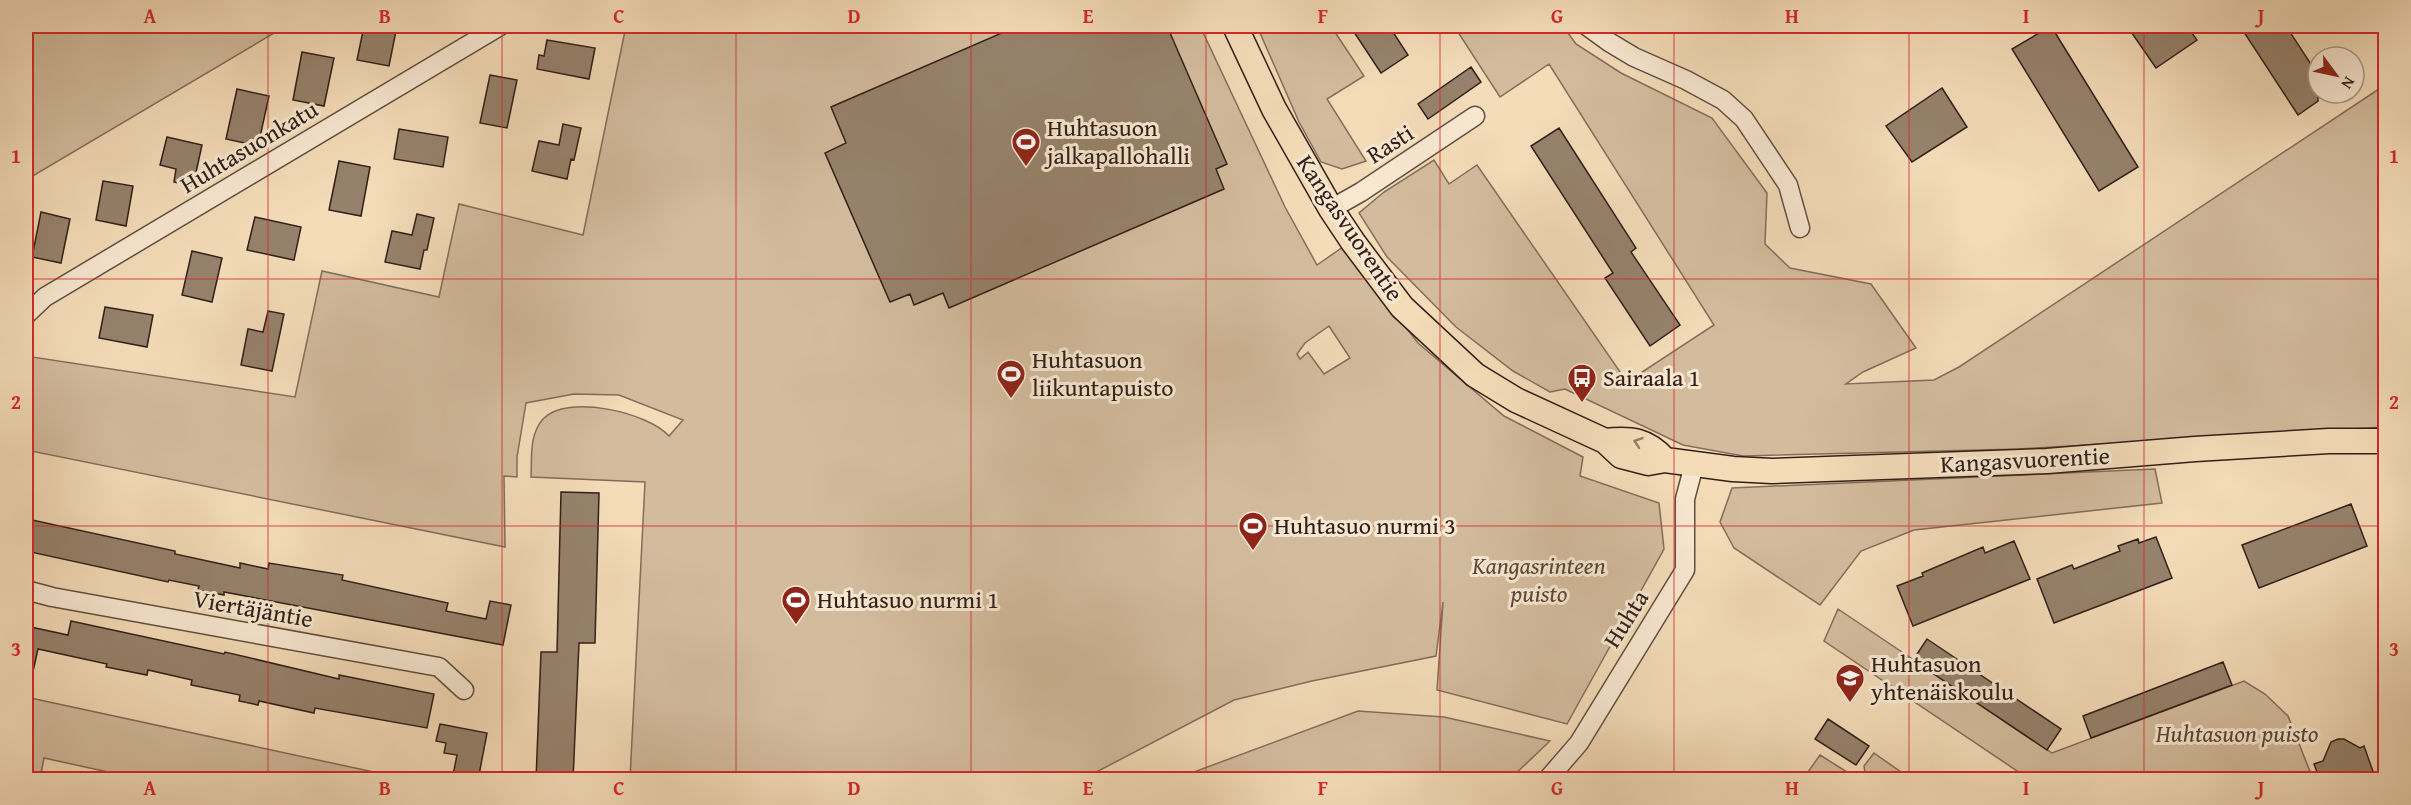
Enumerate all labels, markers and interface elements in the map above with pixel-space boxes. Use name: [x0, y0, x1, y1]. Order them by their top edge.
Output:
text: A: [144, 1, 157, 30]
text: B: [379, 1, 391, 30]
text: C: [613, 1, 625, 30]
text: D: [847, 1, 861, 30]
text: E: [1083, 1, 1094, 30]
text: F: [1318, 1, 1328, 30]
text: G: [1551, 1, 1563, 30]
text: H: [1785, 1, 1799, 30]
text: I: [2023, 1, 2029, 30]
text: J: [2255, 1, 2265, 30]
north arrow: [2306, 45, 2366, 105]
text: N: [2335, 72, 2362, 94]
street label: Huhtasuonkatu: [173, 92, 324, 202]
place label: Huhtasuon jalkapallohalli: [1044, 110, 1190, 173]
street label: Rasti: [1359, 115, 1420, 172]
sports icon: Huhtasuon jalkapallohalli: [1010, 126, 1042, 168]
text: 1: [11, 141, 21, 170]
text: 1: [2389, 141, 2399, 170]
street label: Kangasvuorentie: [1288, 148, 1412, 308]
place label: Huhtasuon liikuntapuisto: [1032, 342, 1174, 405]
sports icon: Huhtasuon liikuntapuisto: [995, 358, 1027, 400]
place label: Sairaala 1: [1603, 360, 1700, 395]
bus stop icon: Sairaala 1: [1566, 362, 1598, 404]
text: 2: [11, 387, 21, 416]
text: 2: [2389, 387, 2399, 416]
one-way arrow: [1633, 436, 1644, 449]
street label: Kangasvuorentie: [1939, 438, 2111, 481]
place label: Huhtasuo nurmi 3: [1274, 508, 1456, 543]
sports icon: Huhtasuo nurmi 3: [1237, 510, 1269, 552]
park label: Kangasrinteen puisto: [1471, 548, 1606, 611]
street label: Viertäjäntie: [190, 581, 316, 636]
place label: Huhtasuo nurmi 1: [817, 582, 999, 617]
street label: Huhta: [1594, 583, 1657, 654]
sports icon: Huhtasuo nurmi 1: [780, 584, 812, 626]
text: 3: [11, 634, 21, 663]
text: 3: [2389, 634, 2399, 663]
place label: Huhtasuon yhtenäiskoulu: [1870, 646, 2014, 709]
school or university icon: Huhtasuon yhtenäiskoulu: [1834, 662, 1866, 704]
park label: Huhtasuon puisto: [2155, 716, 2318, 751]
text: A: [144, 773, 157, 802]
text: B: [379, 773, 391, 802]
text: C: [613, 773, 625, 802]
text: D: [847, 773, 861, 802]
text: E: [1083, 773, 1094, 802]
text: F: [1318, 773, 1328, 802]
text: G: [1551, 773, 1563, 802]
text: H: [1785, 773, 1799, 802]
text: I: [2023, 773, 2029, 802]
text: J: [2255, 773, 2265, 802]

